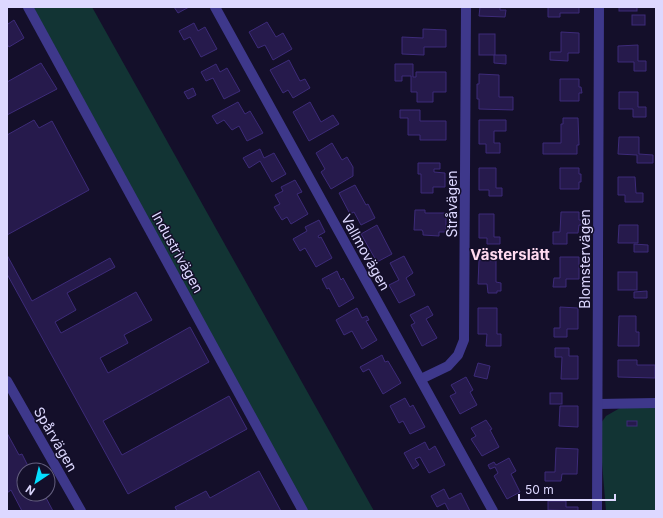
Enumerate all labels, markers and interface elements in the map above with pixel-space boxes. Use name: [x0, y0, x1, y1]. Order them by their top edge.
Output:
street label: Stråvägen: [443, 170, 460, 238]
street label: Industrivägen: [149, 208, 207, 296]
street label: Blomstervägen: [576, 209, 593, 309]
street label: Vallmovägen: [338, 211, 394, 293]
district label: Västerslätt: [470, 245, 550, 264]
street label: Spårvägen: [31, 404, 81, 474]
north arrow: [16, 462, 56, 502]
scale bar: [519, 476, 615, 502]
text: N: [23, 482, 38, 498]
text: 50 m: [525, 482, 554, 497]

